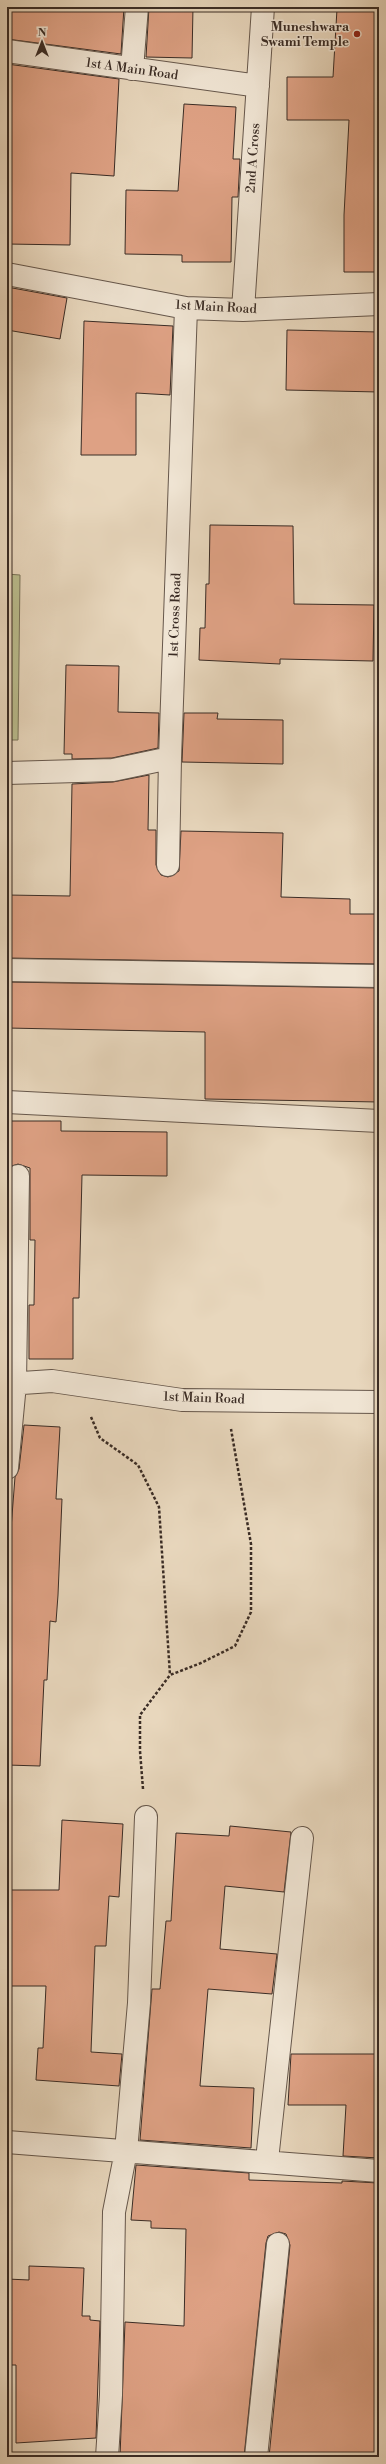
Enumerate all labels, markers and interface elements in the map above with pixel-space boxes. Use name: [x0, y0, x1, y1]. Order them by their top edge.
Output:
place label: Muneshwara Swami Temple: [261, 19, 350, 50]
north arrow: [22, 22, 62, 62]
text: N: [38, 26, 47, 40]
marker: Muneshwara Swami Temple: [352, 29, 362, 39]
street label: 1st A Main Road: [85, 55, 180, 83]
street label: 2nd A Cross: [243, 122, 263, 193]
street label: 1st Main Road: [175, 297, 258, 317]
street label: 1st Cross Road: [166, 572, 184, 658]
street label: 1st Main Road: [163, 1389, 246, 1407]

